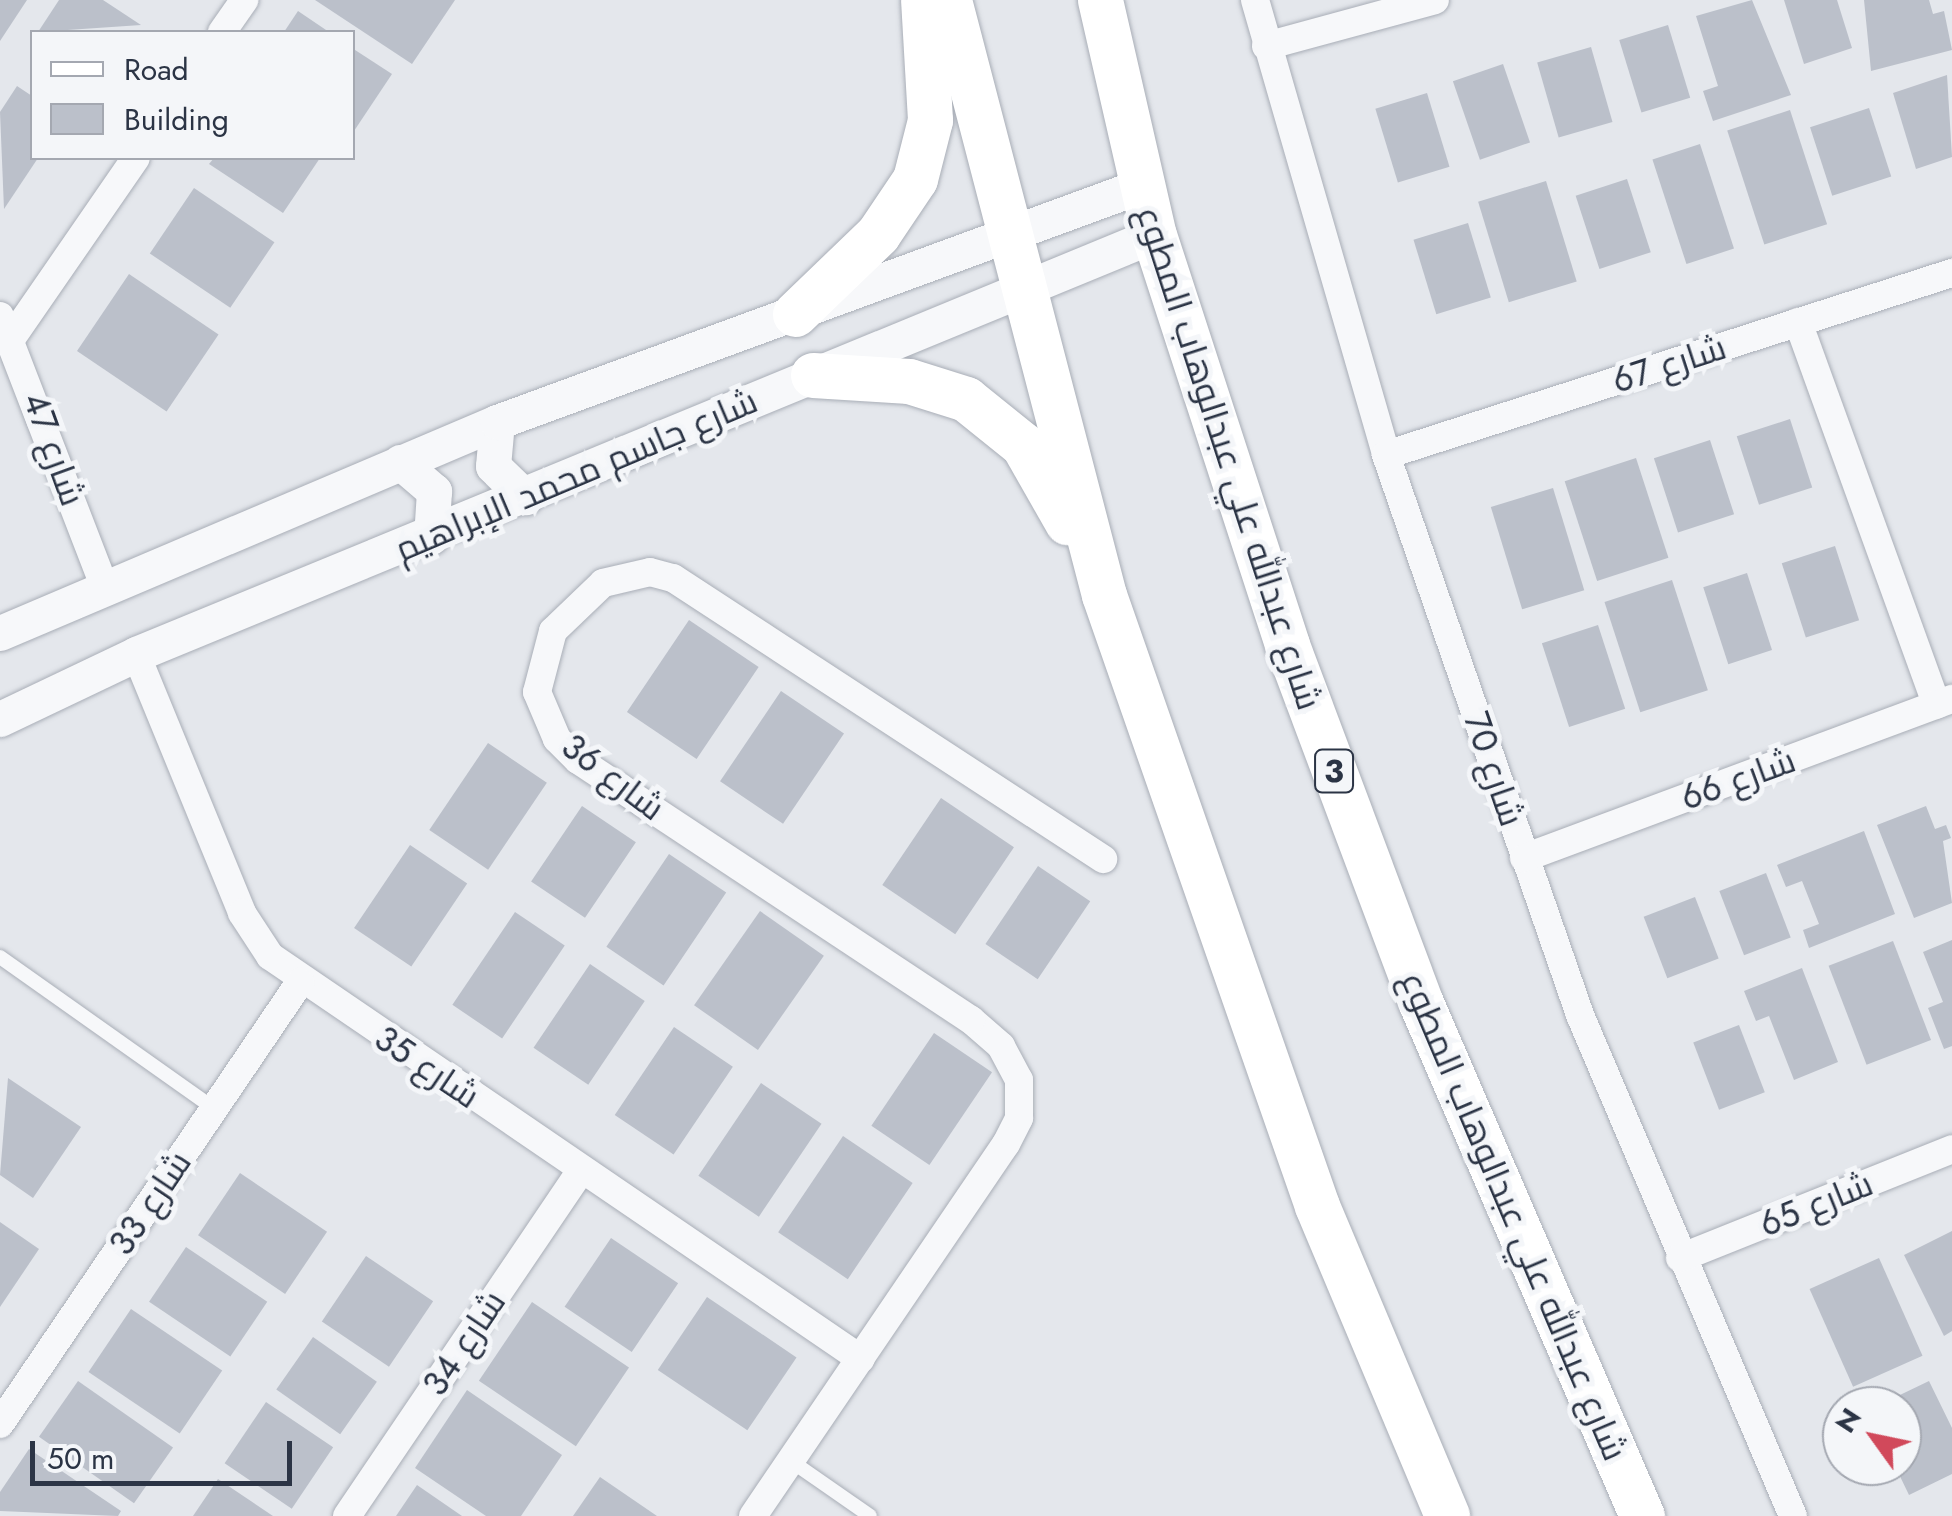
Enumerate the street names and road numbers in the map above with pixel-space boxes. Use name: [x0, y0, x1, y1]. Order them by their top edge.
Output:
street label: شارع عبدالله علي عبدالوهاب المطوع: [1128, 201, 1330, 715]
street label: شارع 67: [1607, 326, 1731, 402]
street label: شارع جاسم محمد الإبراهيم: [389, 380, 763, 570]
street label: شارع 47: [14, 387, 94, 511]
street label: شارع 70: [1455, 707, 1533, 831]
street label: شارع 36: [553, 725, 673, 829]
street label: شارع 66: [1675, 739, 1801, 819]
road number: 3: [1314, 744, 1354, 798]
street label: شارع عبدالله علي عبدالوهاب المطوع: [1392, 965, 1636, 1467]
street label: شارع 35: [367, 1017, 487, 1117]
street label: شارع 33: [100, 1143, 200, 1263]
street label: شارع 65: [1753, 1162, 1879, 1246]
street label: شارع 34: [414, 1282, 514, 1404]

